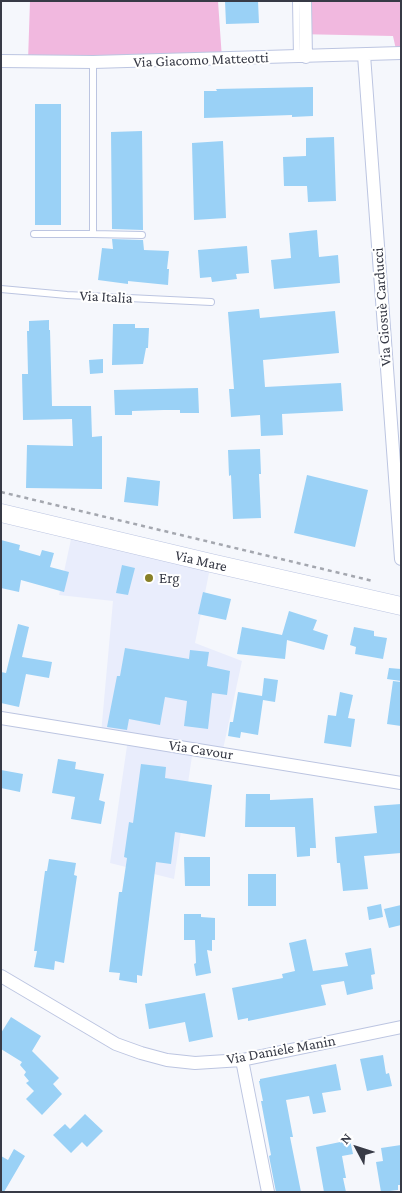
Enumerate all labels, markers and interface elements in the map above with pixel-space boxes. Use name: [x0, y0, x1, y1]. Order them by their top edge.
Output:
street label: Via Giacomo Matteotti: [133, 49, 269, 71]
street label: Via Giosuè Carducci: [369, 247, 395, 367]
street label: Via Italia: [79, 287, 133, 307]
street label: Via Mare: [173, 546, 229, 576]
place label: Erg: [159, 569, 179, 587]
marker: Erg: [143, 572, 155, 584]
street label: Via Cavour: [167, 736, 235, 764]
street label: Via Daniele Manin: [225, 1032, 337, 1068]
north arrow: [332, 1123, 382, 1173]
text: N: [336, 1130, 355, 1147]

